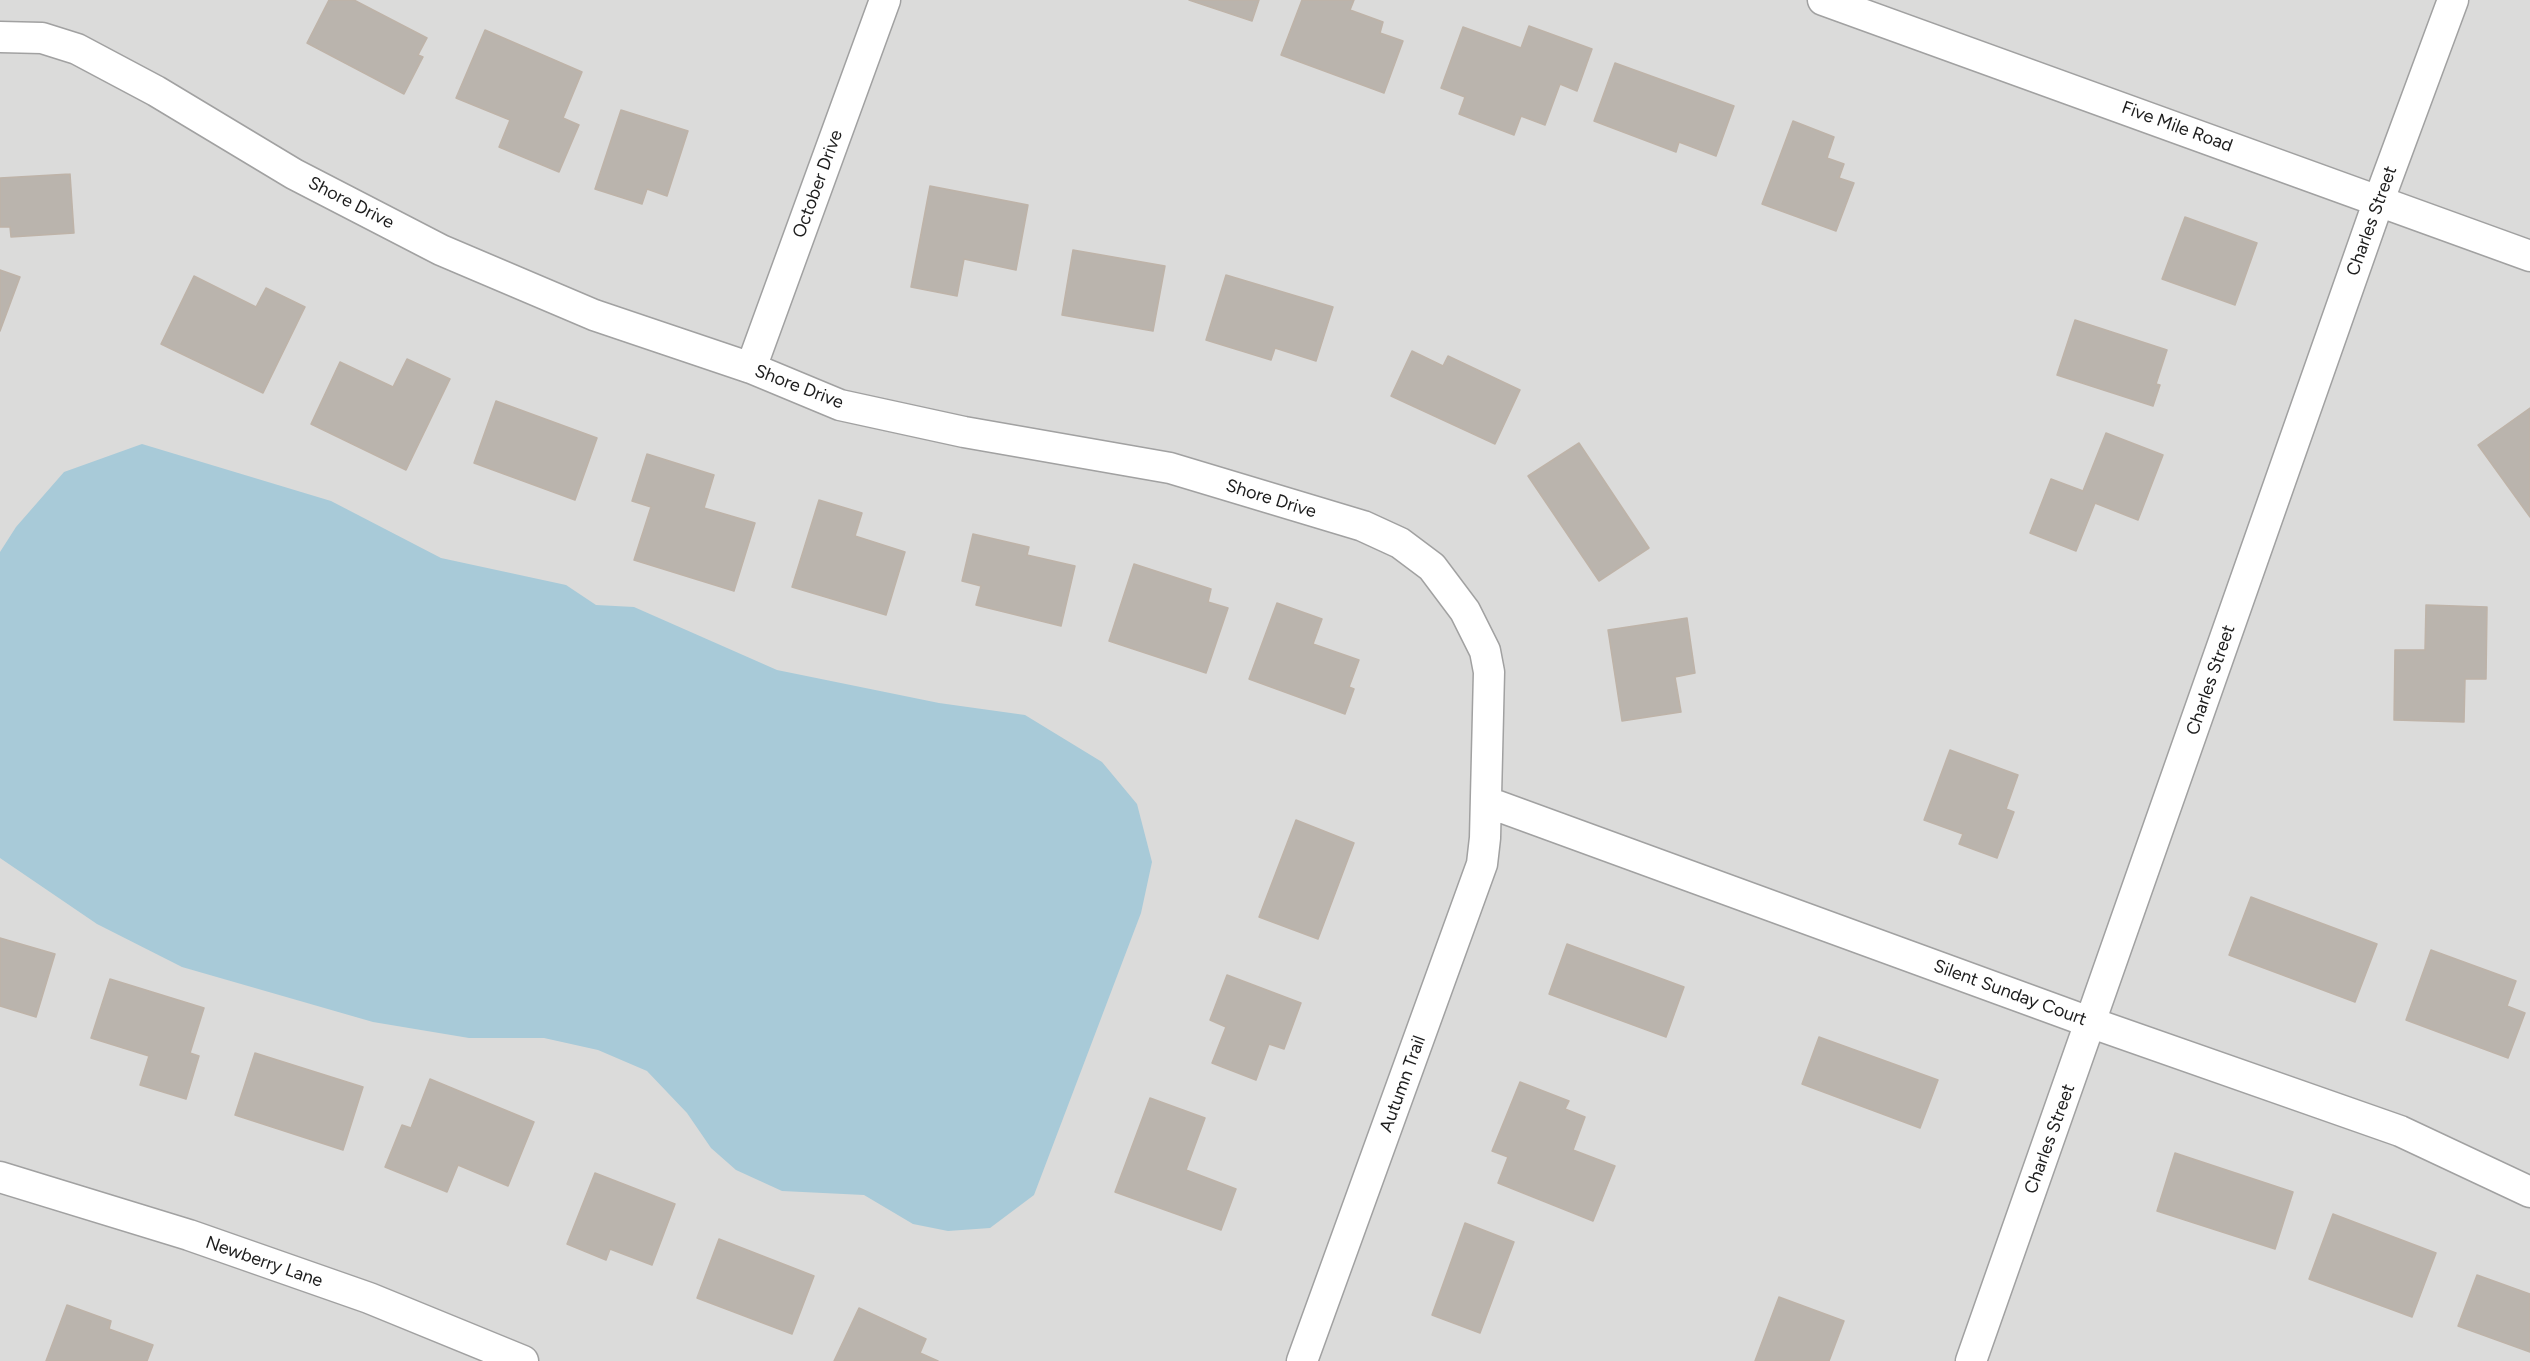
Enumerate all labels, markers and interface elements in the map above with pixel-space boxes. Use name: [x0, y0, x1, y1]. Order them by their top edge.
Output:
street label: Five Mile Road: [2119, 97, 2235, 157]
street label: October Drive: [788, 127, 848, 241]
street label: Charles Street: [2342, 163, 2402, 279]
street label: Shore Drive: [304, 172, 398, 234]
street label: Shore Drive: [751, 360, 847, 414]
street label: Shore Drive: [1223, 475, 1319, 523]
street label: Charles Street: [2182, 622, 2240, 738]
street label: Silent Sunday Court: [1931, 955, 2089, 1031]
street label: Autumn Trail: [1376, 1033, 1430, 1135]
street label: Charles Street: [2020, 1081, 2080, 1197]
street label: Newberry Lane: [203, 1232, 325, 1292]

